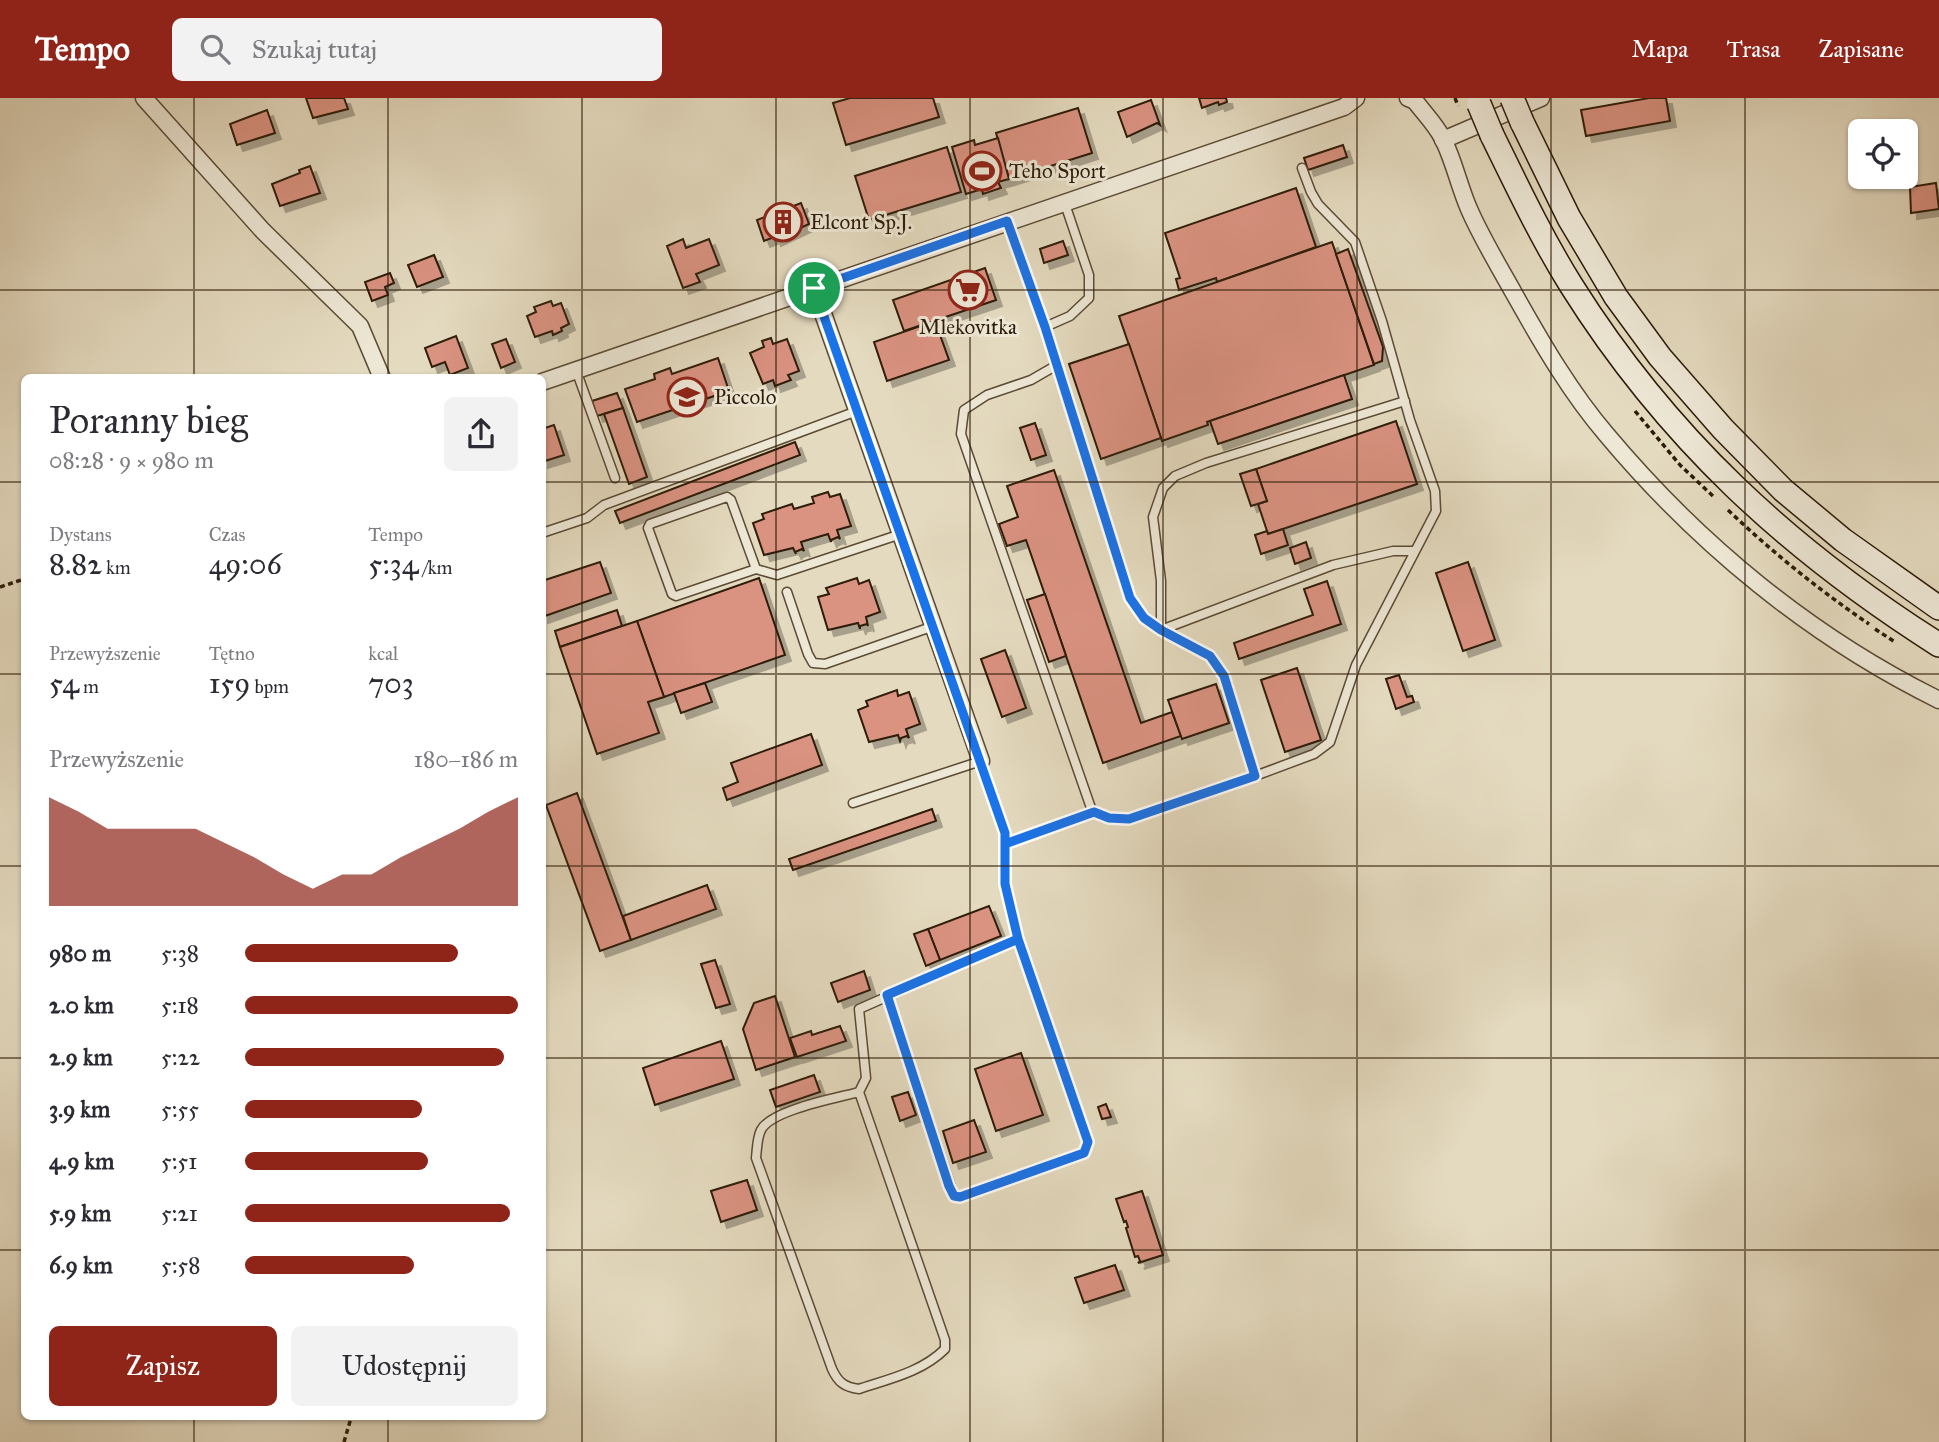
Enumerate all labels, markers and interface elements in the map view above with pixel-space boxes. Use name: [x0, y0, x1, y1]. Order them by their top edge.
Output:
search box: [172, 18, 662, 81]
text: Tempo: [35, 29, 130, 69]
icon: search: [196, 30, 234, 68]
text: Szukaj tutaj: [252, 33, 377, 65]
text: Mapa: [1631, 34, 1689, 64]
text: Trasa: [1727, 34, 1780, 64]
text: Zapisane: [1818, 34, 1904, 64]
map controls: [1848, 119, 1918, 189]
button: locate: [1848, 119, 1918, 189]
sports icon: Teho Sport: [961, 150, 1003, 192]
place label: Teho Sport: [1009, 158, 1106, 184]
building icon: Elcont Sp.J.: [762, 201, 804, 243]
place label: Elcont Sp.J.: [810, 209, 912, 235]
pin: [784, 258, 844, 318]
icon: arrive: [795, 269, 833, 307]
supermarket icon: Mlekovitka: [947, 269, 989, 311]
place label: Mlekovitka: [919, 314, 1017, 340]
school or university icon: Piccolo: [666, 376, 708, 418]
place label: Piccolo: [714, 384, 777, 410]
text: Poranny bieg: [49, 397, 248, 443]
button: share: [444, 397, 518, 471]
text: 08:28 · 9 × 980 m: [49, 446, 214, 474]
text: Dystans: [49, 523, 112, 546]
text: Czas: [209, 523, 245, 546]
text: Tempo: [368, 523, 423, 546]
text: 8.82: [49, 546, 102, 582]
text: 49:06: [209, 546, 282, 582]
text: 5:34: [368, 546, 419, 582]
text: km: [102, 556, 131, 579]
text: /km: [419, 556, 453, 579]
text: Przewyższenie: [49, 642, 161, 665]
text: Tętno: [209, 642, 255, 665]
text: kcal: [368, 642, 398, 665]
text: 54: [49, 665, 79, 701]
text: 159: [209, 665, 250, 701]
text: 703: [368, 665, 414, 701]
text: m: [79, 675, 99, 698]
text: bpm: [250, 675, 289, 698]
text: Przewyższenie: [49, 745, 184, 773]
text: 180–186 m: [414, 745, 518, 773]
text: 980 m: [49, 939, 111, 967]
text: 5:38: [161, 939, 199, 967]
text: 2.0 km: [49, 991, 114, 1019]
text: 5:18: [161, 991, 199, 1019]
text: 2.9 km: [49, 1043, 113, 1071]
text: 5:22: [161, 1043, 200, 1071]
text: 3.9 km: [49, 1095, 110, 1123]
text: 5:55: [161, 1095, 199, 1123]
text: 4.9 km: [49, 1147, 114, 1175]
text: 5:51: [161, 1147, 197, 1175]
text: 5.9 km: [49, 1199, 111, 1227]
text: 5:21: [161, 1199, 198, 1227]
text: 6.9 km: [49, 1251, 113, 1279]
text: 5:58: [161, 1251, 200, 1279]
button: Zapisz: [49, 1326, 277, 1406]
button: Udostępnij: [291, 1326, 518, 1406]

